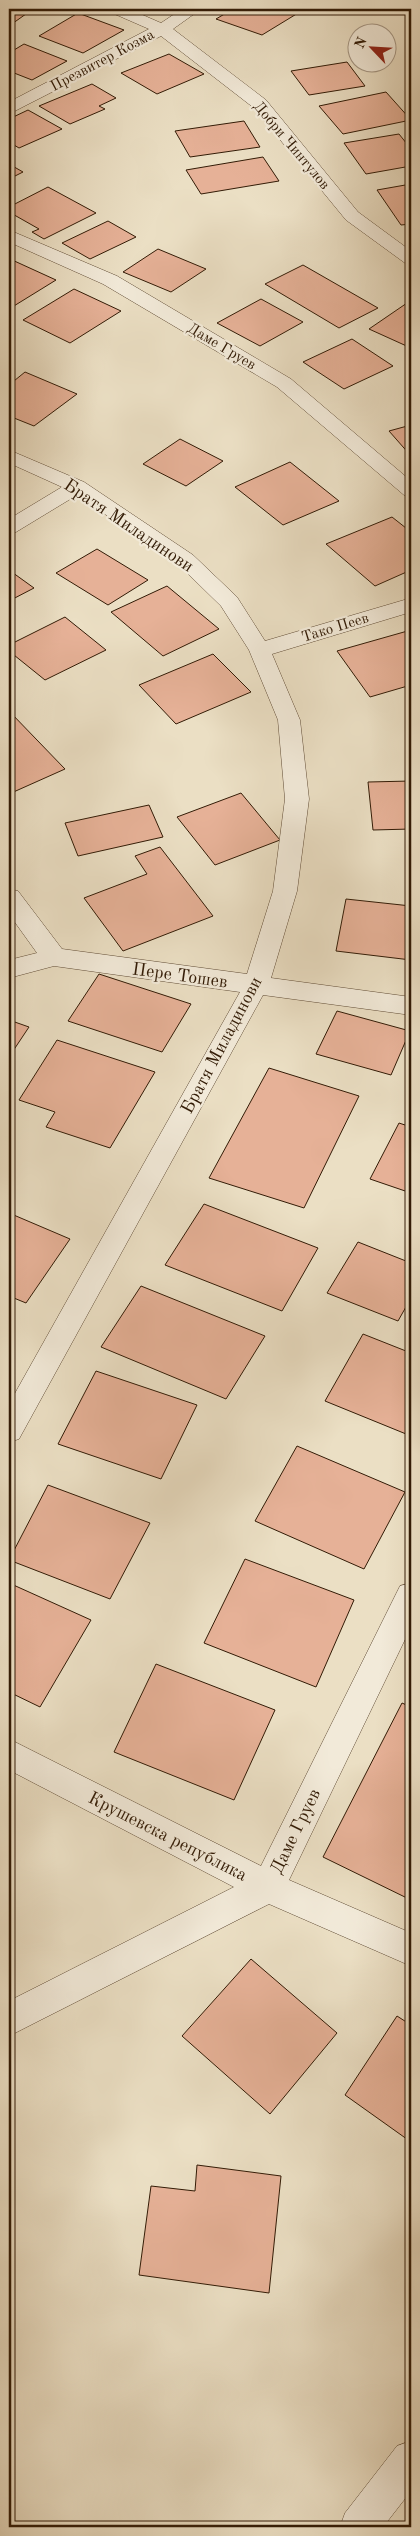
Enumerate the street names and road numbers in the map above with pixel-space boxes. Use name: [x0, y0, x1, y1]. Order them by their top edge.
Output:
street label: Презвитер Козма: [48, 27, 158, 95]
street label: Добри Чинтулов: [250, 99, 332, 193]
street label: Даме Груев: [184, 321, 258, 373]
street label: Братя Миладинови: [60, 476, 197, 576]
street label: Тако Пеев: [300, 611, 371, 646]
street label: Пере Тошев: [131, 960, 229, 992]
street label: Братя Миладинови: [178, 974, 266, 1117]
street label: Даме Груев: [268, 1786, 324, 1877]
street label: Крушевска република: [85, 1789, 250, 1885]

